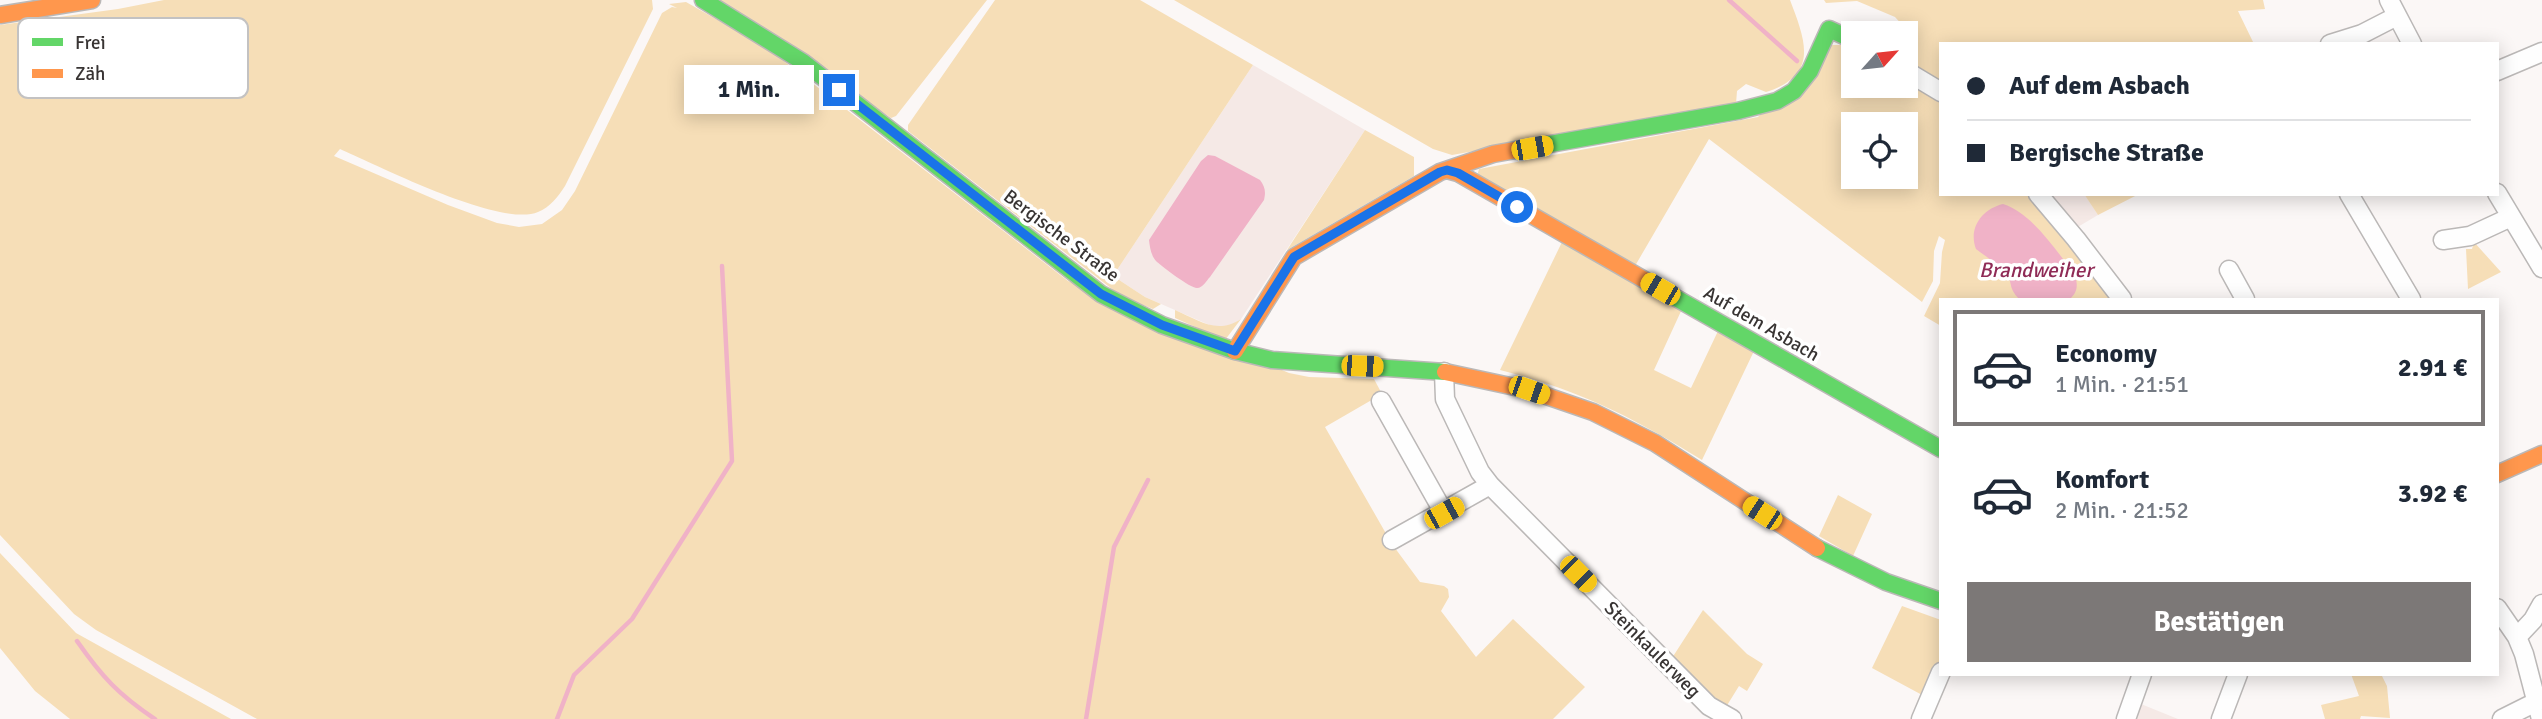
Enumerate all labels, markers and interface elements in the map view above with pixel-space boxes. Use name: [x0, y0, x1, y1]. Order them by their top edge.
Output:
legend: [18, 18, 248, 98]
north arrow: [1841, 21, 1918, 98]
map controls: [1841, 21, 1918, 189]
text: Frei: [75, 31, 106, 55]
text: Zäh: [75, 62, 105, 86]
callout: 1 Min.: [685, 66, 814, 114]
text: Auf dem Asbach: [2009, 70, 2190, 102]
route end: [823, 74, 855, 106]
text: 1 Min.: [718, 75, 780, 104]
button: locate: [1841, 112, 1918, 189]
car: [1510, 134, 1555, 162]
text: Bergische Straße: [2009, 137, 2204, 169]
street label: Bergische Straße: [999, 184, 1124, 287]
route start: [1501, 191, 1533, 223]
water label: Brandweiher: [1979, 257, 2096, 283]
car: [1637, 269, 1684, 309]
street label: Auf dem Asbach: [1699, 281, 1824, 367]
icon: car: [1971, 337, 2034, 400]
text: Economy: [2055, 338, 2157, 370]
text: 2.91 €: [2398, 352, 2467, 384]
car: [1341, 355, 1384, 377]
text: 1 Min. · 21:51: [2055, 370, 2189, 399]
car: [1506, 373, 1553, 407]
icon: car: [1971, 463, 2034, 526]
text: Komfort: [2055, 464, 2149, 496]
text: 3.92 €: [2398, 478, 2467, 510]
car: [1739, 493, 1786, 533]
car: [1421, 494, 1468, 532]
text: 2 Min. · 21:52: [2055, 496, 2189, 525]
car: [1556, 552, 1601, 596]
button: Bestätigen: [1967, 582, 2471, 662]
street label: Steinkaulerweg: [1599, 596, 1706, 703]

